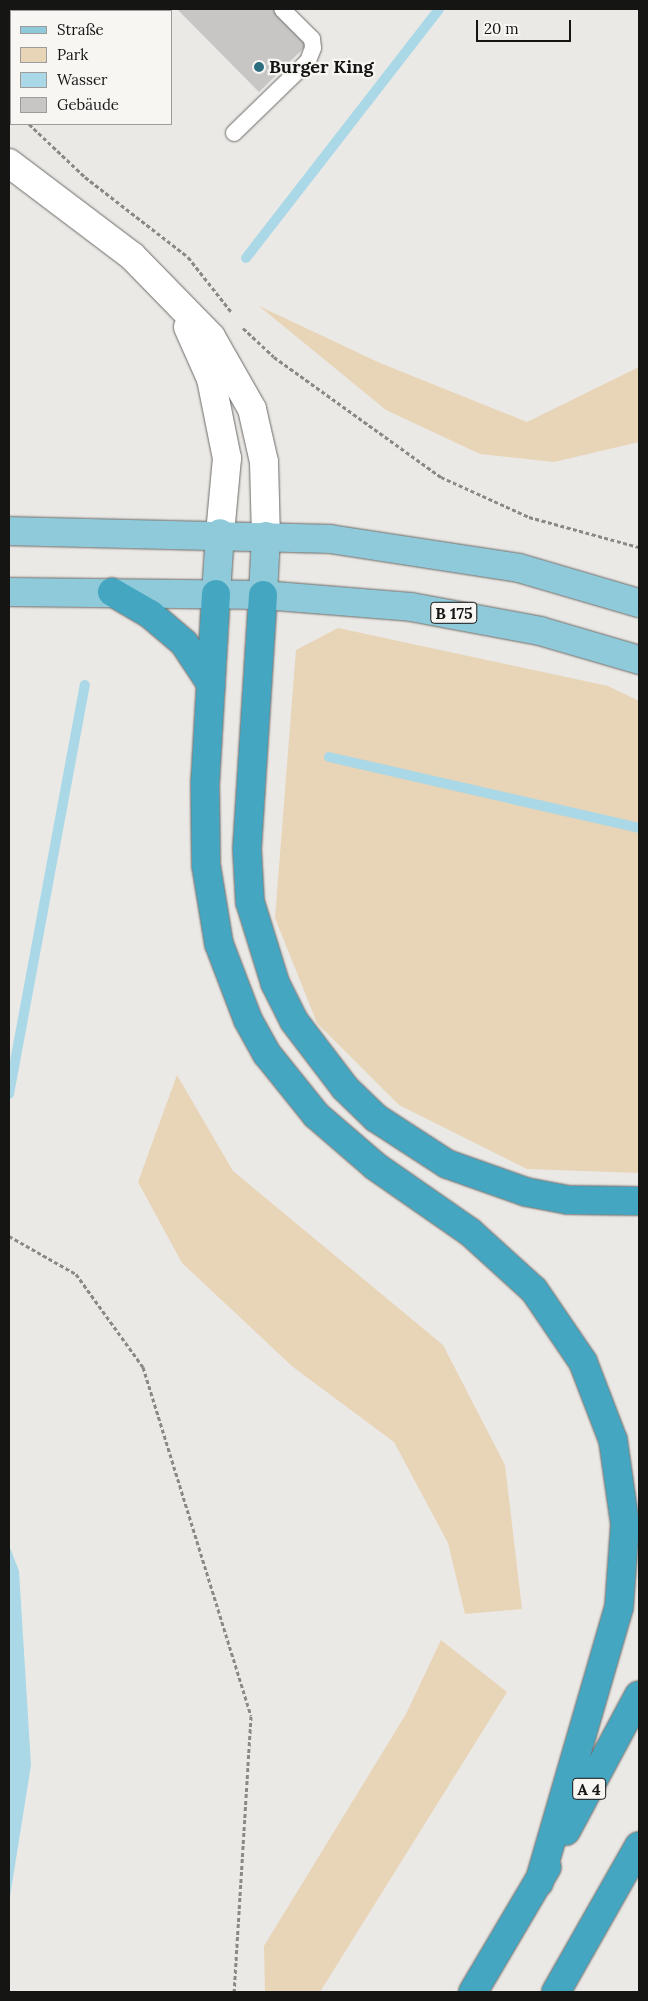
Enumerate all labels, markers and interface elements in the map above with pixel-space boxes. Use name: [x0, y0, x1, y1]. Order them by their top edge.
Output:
legend: [10, 10, 172, 125]
scale bar: [478, 10, 573, 42]
text: 20 m: [484, 19, 519, 38]
text: Straße: [57, 20, 104, 39]
text: Park: [57, 45, 88, 64]
place label: Burger King: [269, 56, 374, 78]
marker: Burger King: [253, 61, 265, 73]
text: Wasser: [57, 70, 108, 89]
text: Gebäude: [57, 95, 119, 114]
road number: B 175: [430, 600, 478, 626]
road number: A 4: [572, 1776, 606, 1802]

